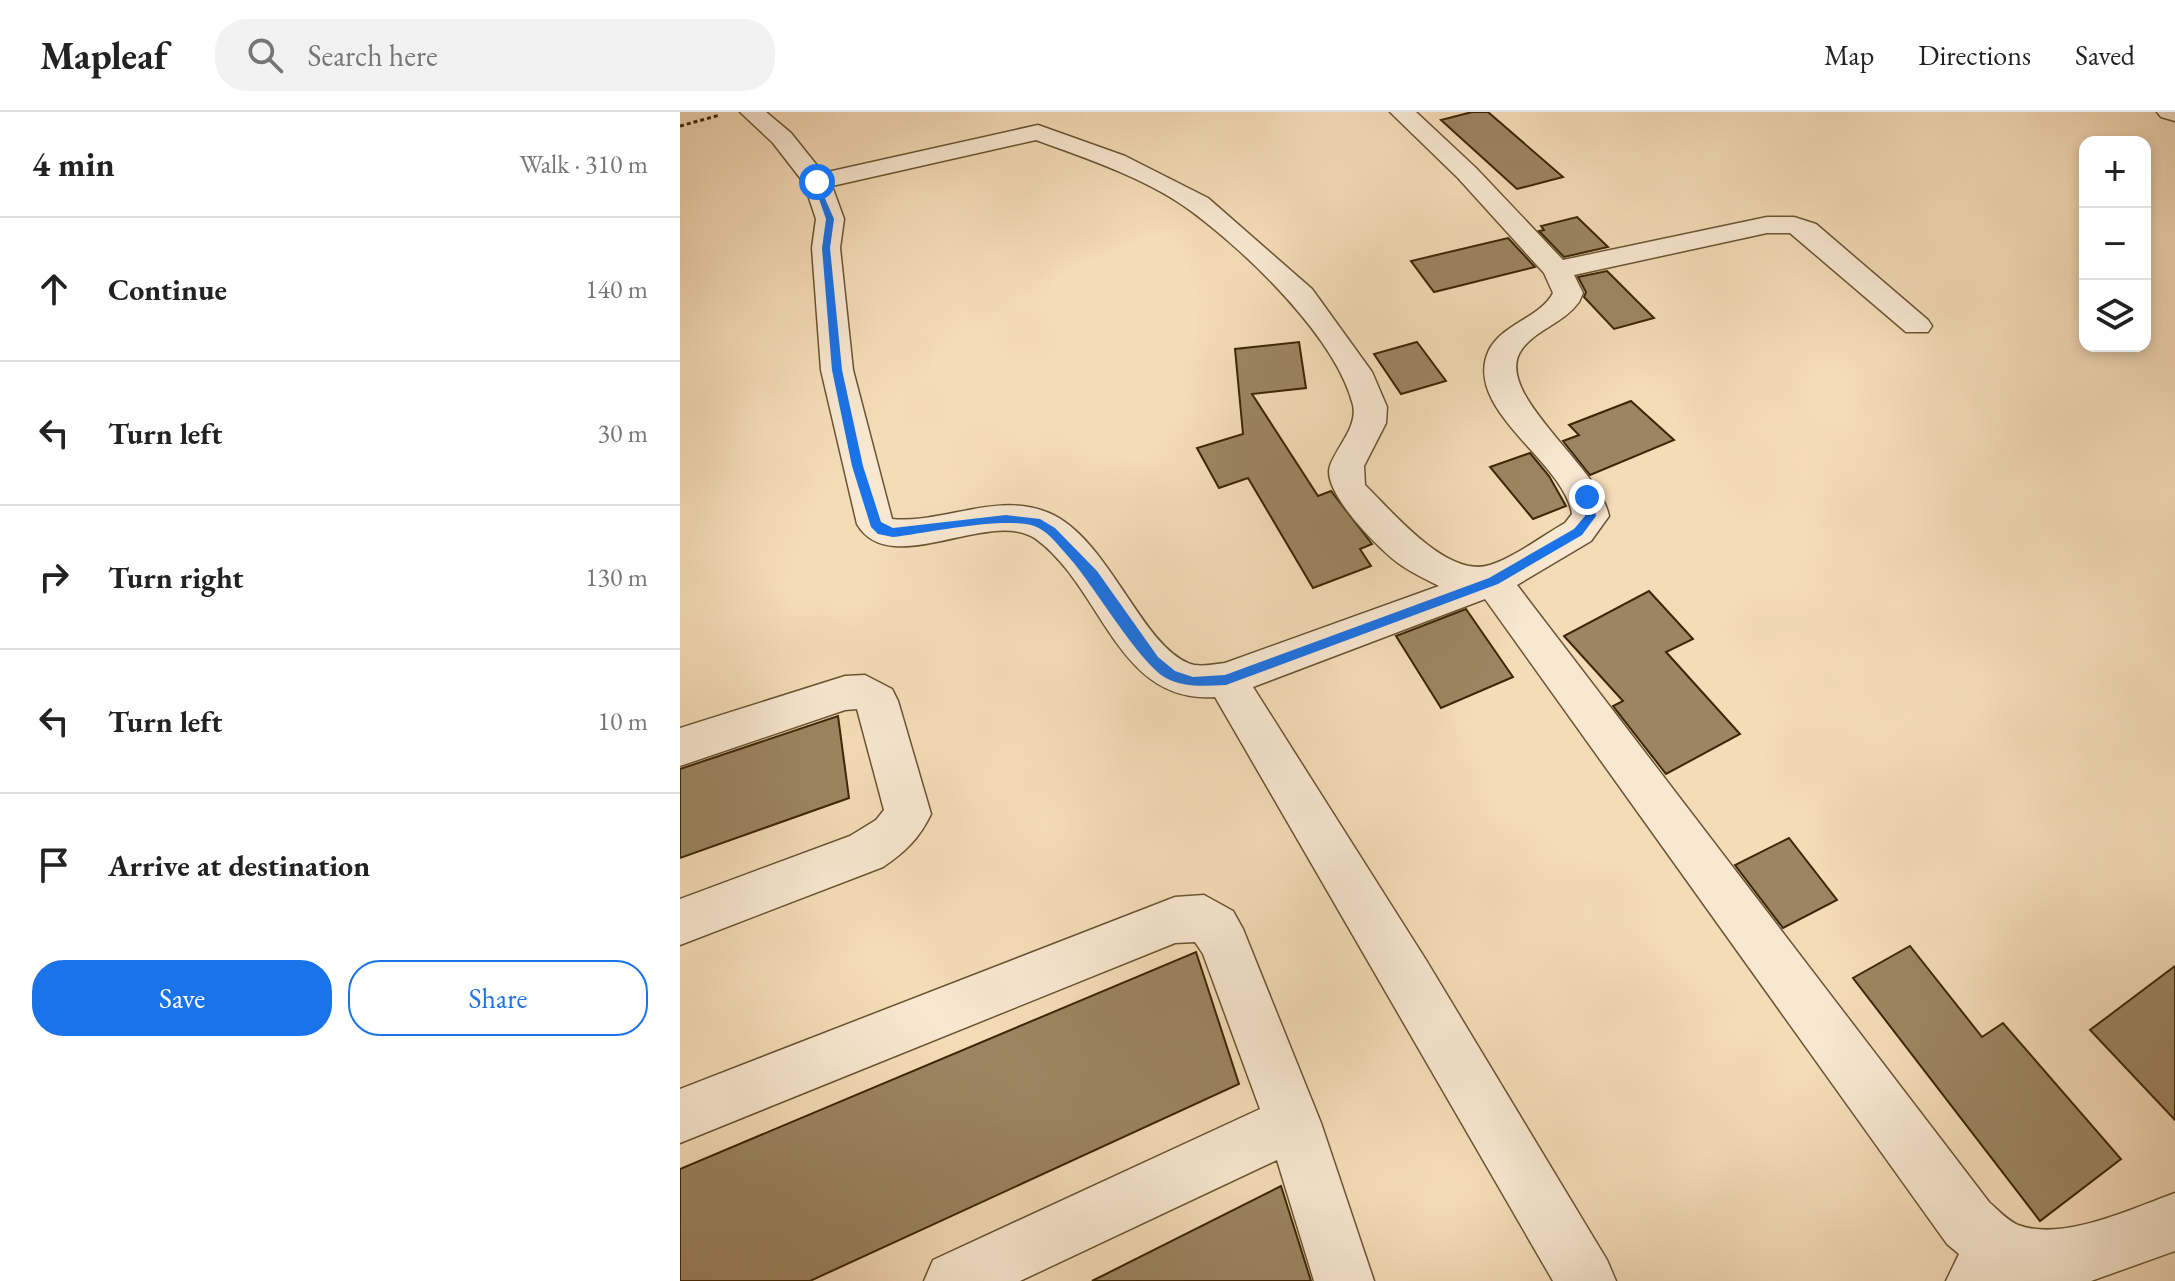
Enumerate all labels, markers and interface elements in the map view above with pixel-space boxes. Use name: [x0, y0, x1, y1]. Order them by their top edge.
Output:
search box: [215, 19, 775, 91]
text: Mapleaf: [40, 31, 167, 80]
icon: search: [243, 33, 287, 77]
text: Search here: [307, 36, 438, 75]
text: Map: [1824, 37, 1874, 73]
text: Directions: [1918, 37, 2031, 73]
text: Saved: [2075, 37, 2135, 73]
map controls: [2079, 136, 2151, 352]
button: +: [2079, 136, 2151, 208]
text: 4 min: [32, 142, 115, 186]
text: Walk · 310 m: [520, 147, 648, 181]
route start: [799, 164, 835, 200]
button: −: [2079, 208, 2151, 280]
icon: ahead: [32, 267, 76, 311]
text: Continue: [108, 270, 227, 309]
text: 140 m: [585, 272, 648, 306]
button: layers: [2079, 280, 2151, 352]
icon: left: [32, 411, 76, 455]
text: Turn left: [108, 414, 222, 453]
text: 30 m: [598, 416, 648, 450]
route end: [1569, 479, 1605, 515]
icon: right: [32, 555, 76, 599]
text: Turn right: [108, 558, 244, 597]
text: 130 m: [585, 560, 648, 594]
icon: left: [32, 699, 76, 743]
text: Turn left: [108, 702, 222, 741]
text: 10 m: [598, 704, 648, 738]
icon: arrive: [32, 843, 76, 887]
text: Arrive at destination: [108, 846, 370, 885]
button: Save: [32, 960, 332, 1036]
button: Share: [348, 960, 648, 1036]

